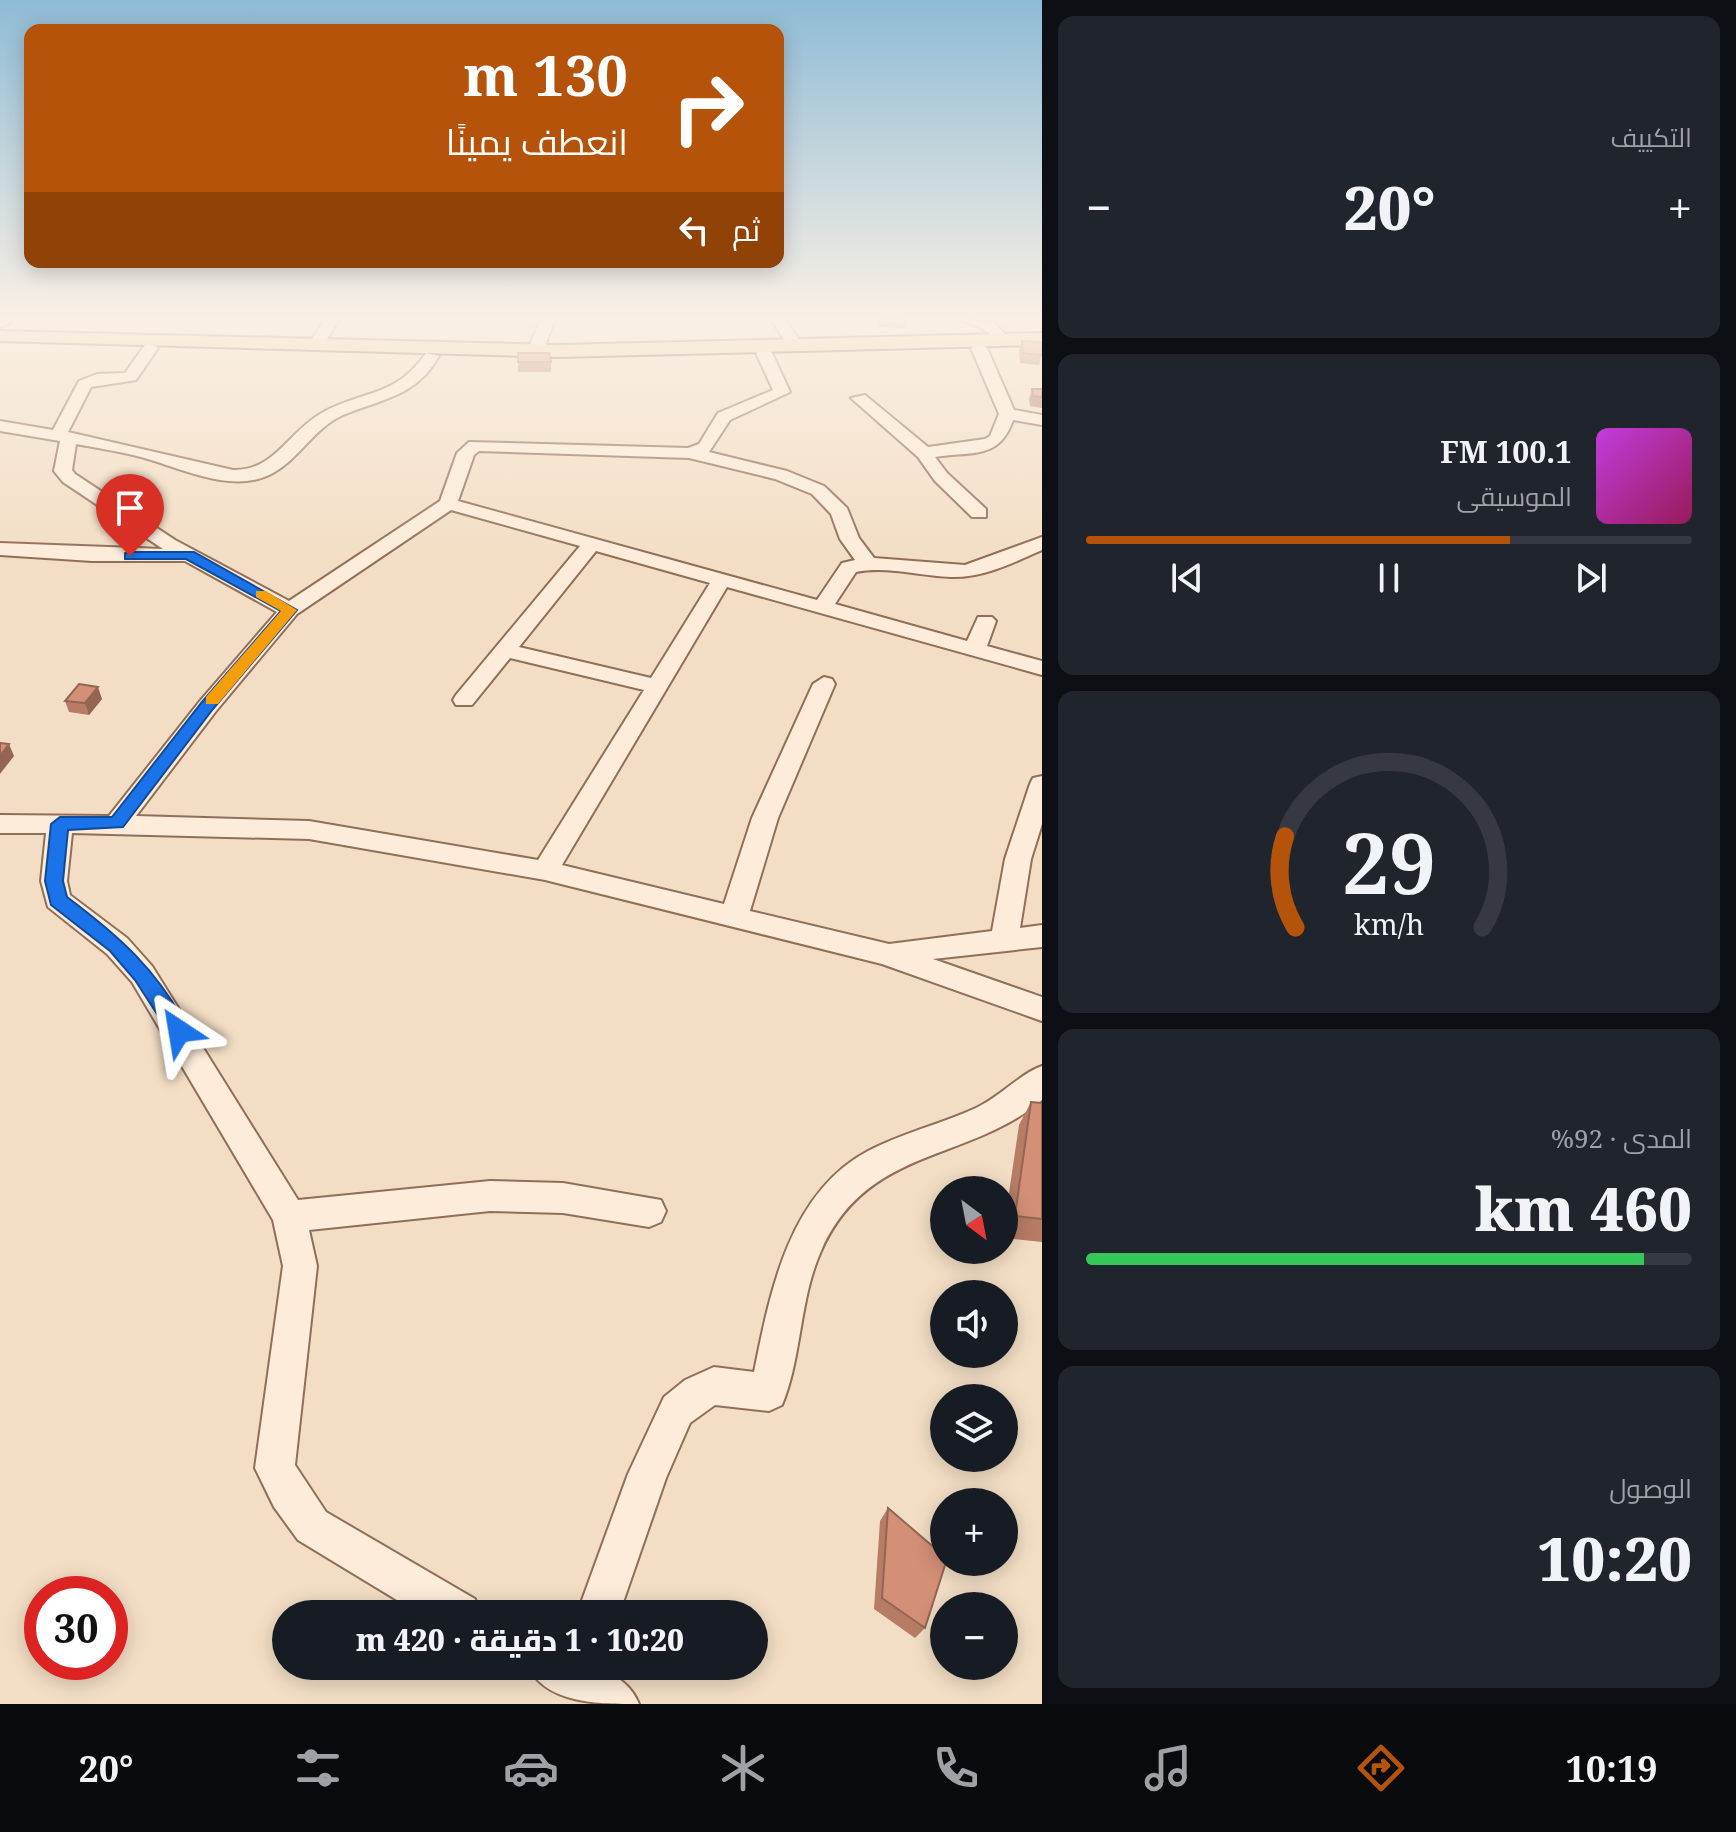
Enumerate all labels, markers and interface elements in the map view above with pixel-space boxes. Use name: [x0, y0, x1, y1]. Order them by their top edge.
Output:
text: 130 m: [463, 36, 628, 112]
icon: right: [656, 56, 760, 160]
text: انعطف يمينًا: [446, 117, 628, 166]
text: التكييف: [1610, 119, 1692, 155]
text: 20°: [1343, 166, 1435, 248]
text: −: [1086, 177, 1111, 237]
text: +: [1667, 177, 1692, 237]
icon: left: [672, 208, 716, 252]
text: ثم: [732, 209, 760, 250]
text: 100.1 FM: [1440, 431, 1572, 472]
pin: [96, 474, 164, 556]
text: الموسيقى: [1457, 478, 1572, 514]
icon: arrive: [108, 486, 152, 530]
icon: previous: [1165, 556, 1209, 600]
icon: pause: [1367, 556, 1411, 600]
icon: next: [1569, 556, 1613, 600]
text: 29: [1342, 805, 1436, 918]
text: km/h: [1354, 904, 1424, 943]
position arrow: [137, 989, 221, 1073]
text: المدى · 92%: [1551, 1120, 1692, 1156]
text: 460 km: [1475, 1167, 1692, 1249]
north arrow: [930, 1176, 1018, 1264]
map controls: [930, 1176, 1018, 1680]
button: sound: [930, 1280, 1018, 1368]
button: layers: [930, 1384, 1018, 1472]
text: الوصول: [1609, 1470, 1692, 1506]
button: +: [930, 1488, 1018, 1576]
text: 10:20: [1537, 1517, 1692, 1599]
speed limit sign: 30: [24, 1576, 128, 1680]
button: −: [930, 1592, 1018, 1680]
text: 10:20 · 1 دقيقة · 420 m: [356, 1619, 684, 1660]
icon: filters: [290, 1740, 346, 1796]
icon: car: [503, 1740, 559, 1796]
icon: climate: [715, 1740, 771, 1796]
icon: phone: [928, 1740, 984, 1796]
icon: music: [1140, 1740, 1196, 1796]
icon: directions: [1353, 1740, 1409, 1796]
text: 20°: [78, 1744, 133, 1793]
text: 10:19: [1565, 1744, 1658, 1793]

